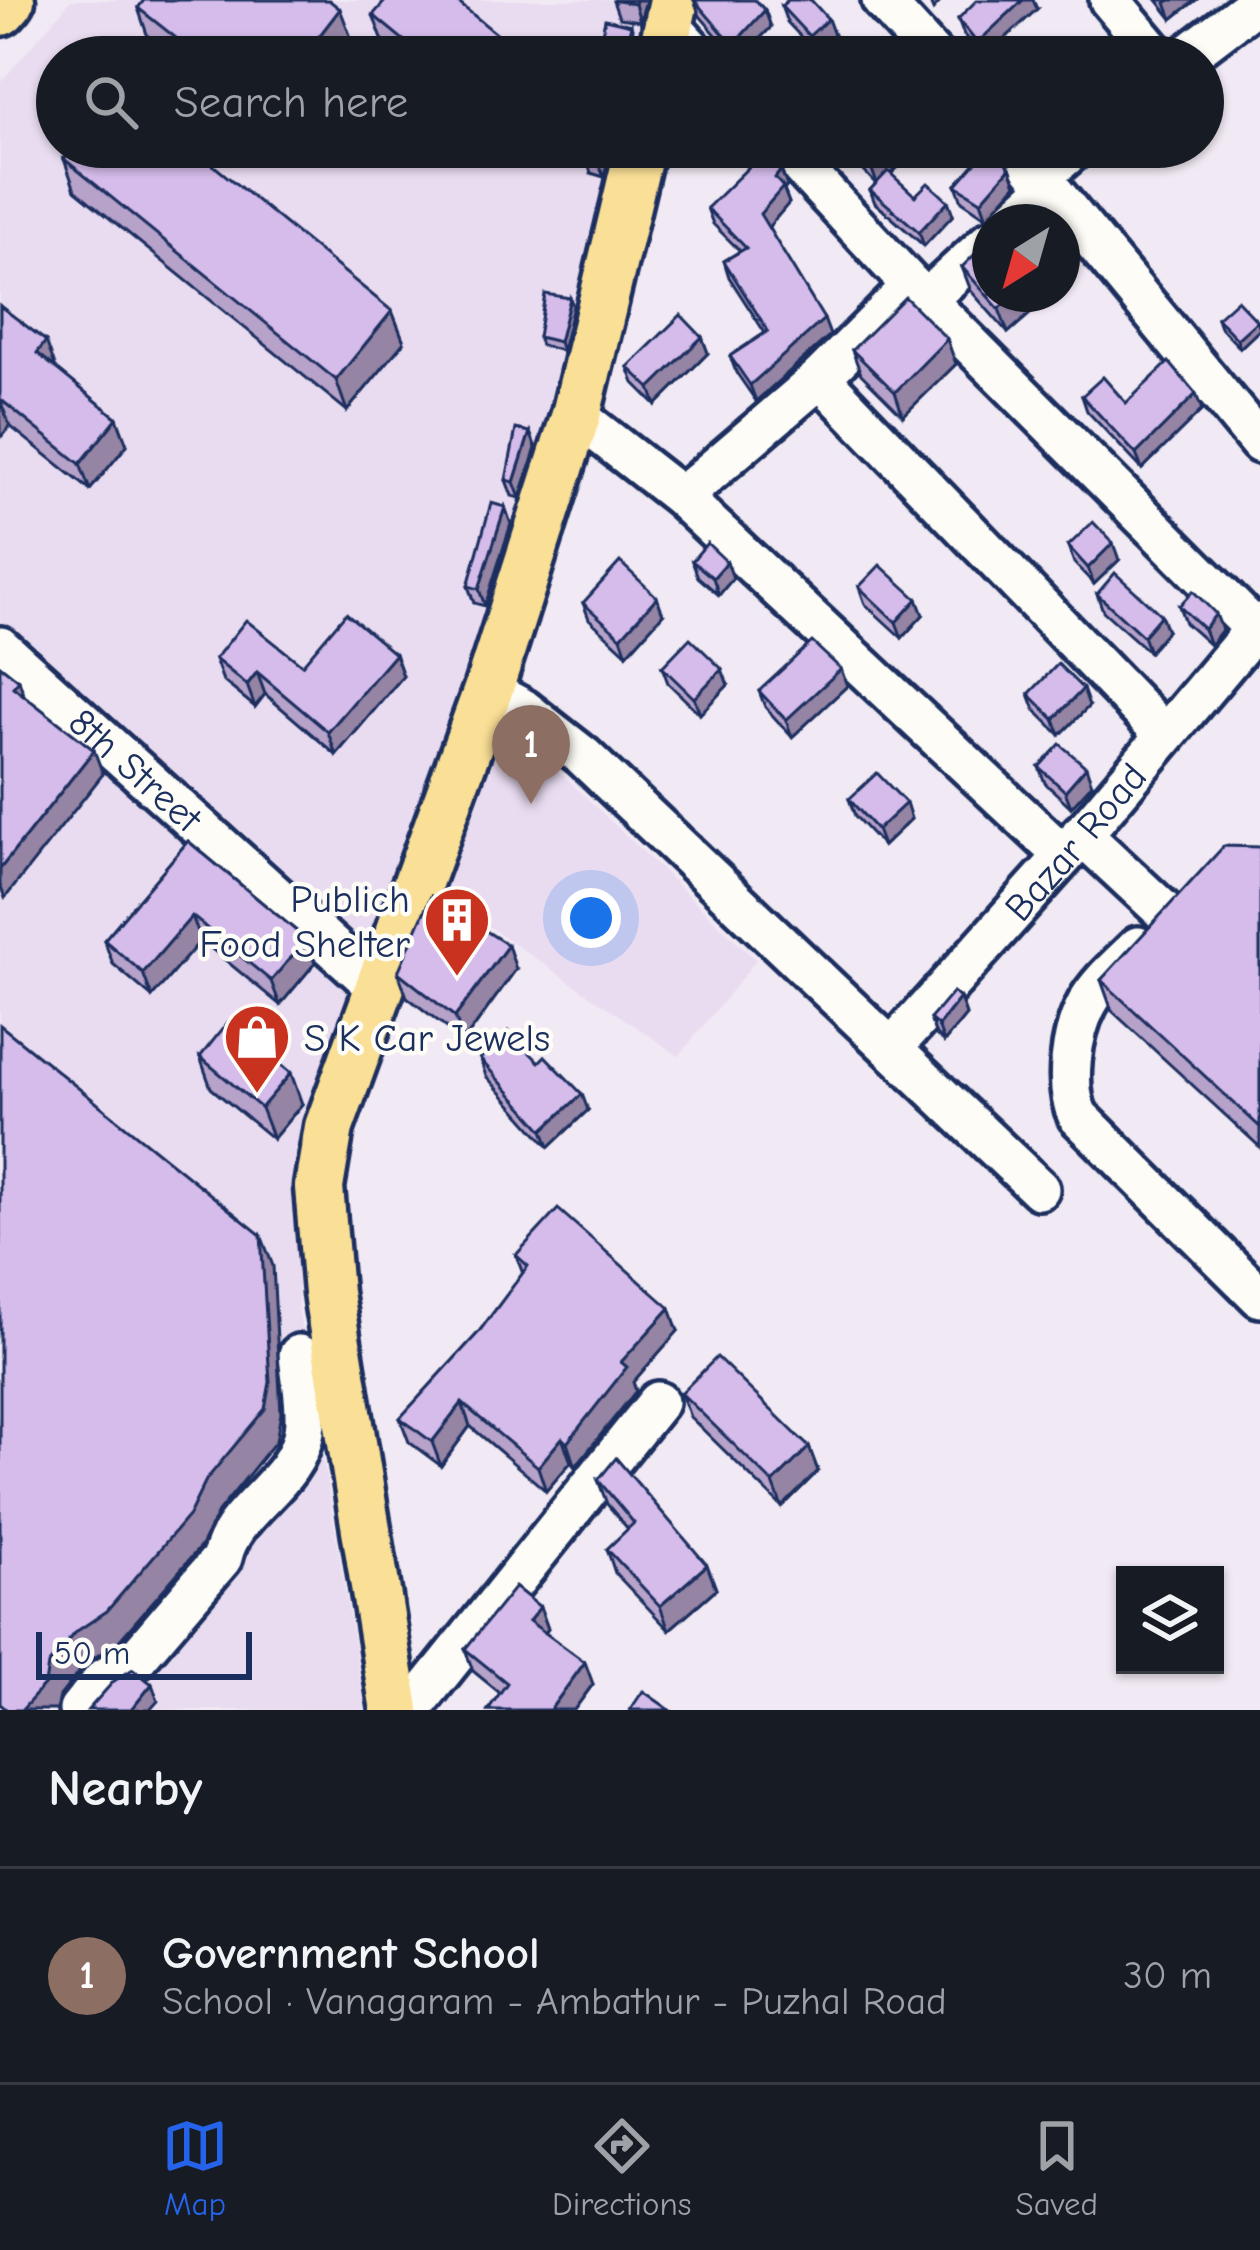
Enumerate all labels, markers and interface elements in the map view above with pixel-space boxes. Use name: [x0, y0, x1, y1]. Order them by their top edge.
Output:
search box: [36, 36, 1224, 168]
icon: search: [78, 69, 144, 135]
text: Search here: [174, 76, 408, 128]
north arrow: [972, 204, 1080, 312]
street label: 8th Street: [59, 699, 212, 843]
pin: 1: [492, 705, 570, 804]
street label: Bazar Road: [996, 755, 1156, 930]
place label: Publich Food Shelter: [199, 877, 411, 967]
building icon: Publich Food Shelter: [422, 885, 492, 979]
your location: [561, 888, 621, 948]
shop icon: S K Car Jewels: [222, 1002, 292, 1096]
place label: S K Car Jewels: [304, 1016, 550, 1061]
map controls: [1116, 1566, 1224, 1674]
button: layers: [1116, 1566, 1224, 1674]
scale bar: [36, 1626, 252, 1679]
text: 50 m: [54, 1634, 130, 1672]
text: Nearby: [48, 1759, 202, 1818]
text: Government School: [162, 1927, 540, 1979]
text: 1: [79, 1953, 95, 1998]
text: 30 m: [1123, 1953, 1212, 1998]
text: School · Vanagaram - Ambathur - Puzhal Road: [162, 1979, 947, 2024]
tab: Map: [162, 2113, 228, 2223]
tab: Directions: [552, 2113, 692, 2223]
tab: Saved: [1016, 2113, 1098, 2223]

